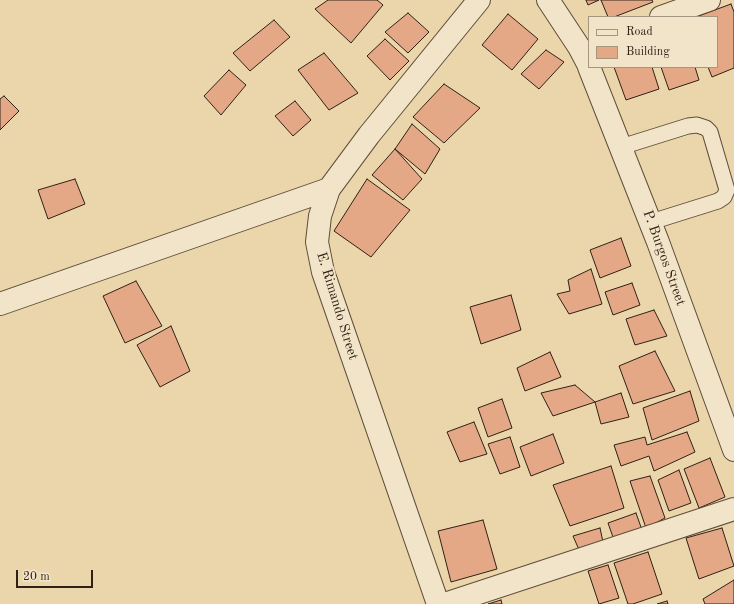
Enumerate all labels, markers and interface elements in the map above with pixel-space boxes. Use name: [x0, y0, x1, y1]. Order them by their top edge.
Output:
legend: [588, 16, 718, 68]
text: Road: [626, 26, 653, 38]
text: Building: [626, 46, 670, 58]
street label: P. Burgos Street: [639, 208, 689, 308]
street label: E. Rimando Street: [313, 250, 361, 362]
scale bar: [18, 562, 95, 588]
text: 20 m: [23, 571, 50, 583]

